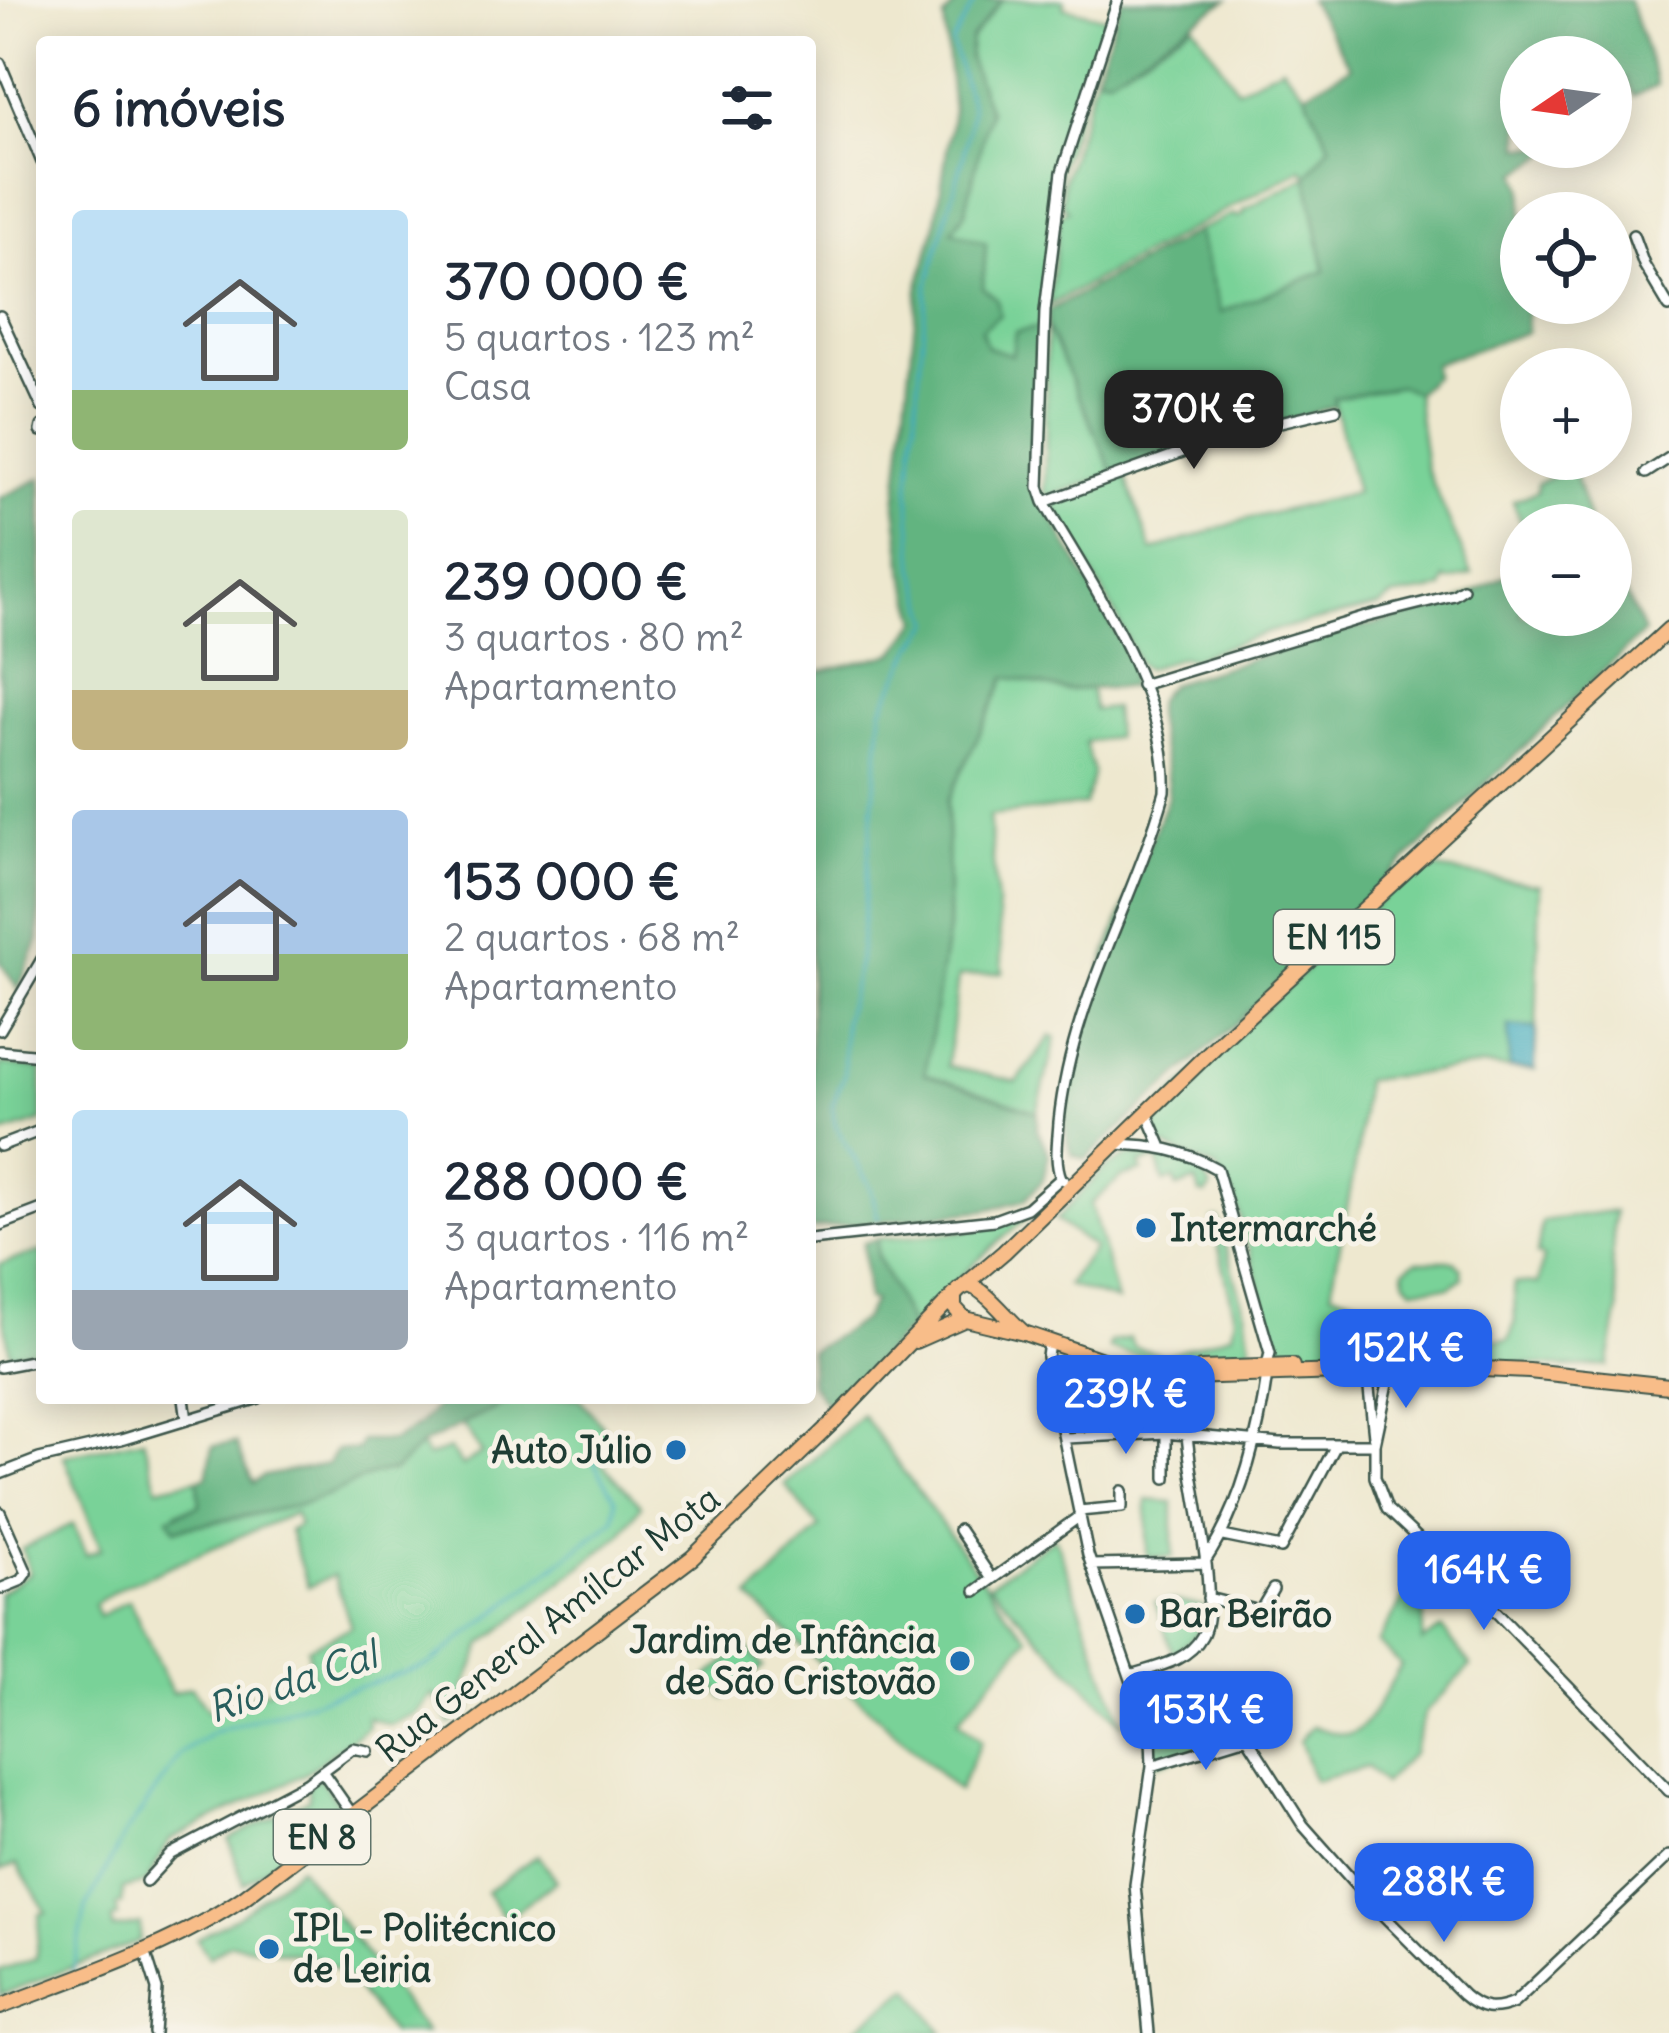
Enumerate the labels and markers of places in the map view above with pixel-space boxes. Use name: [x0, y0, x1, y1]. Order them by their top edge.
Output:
pin: 370K €: [1096, 370, 1292, 472]
place label: Intermarché: [1170, 1206, 1377, 1251]
marker: Intermarché: [1133, 1215, 1159, 1241]
pin: 152K €: [1308, 1309, 1504, 1411]
pin: 239K €: [1028, 1355, 1224, 1457]
place label: Auto Júlio: [491, 1428, 652, 1473]
marker: Auto Júlio: [663, 1437, 689, 1463]
pin: 164K €: [1386, 1531, 1582, 1633]
place label: Bar Beirão: [1159, 1592, 1332, 1637]
marker: Bar Beirão: [1122, 1601, 1148, 1627]
place label: Jardim de Infância de São Cristovão: [629, 1618, 936, 1704]
marker: Jardim de Infância de São Cristovão: [947, 1648, 973, 1674]
pin: 153K €: [1108, 1671, 1304, 1773]
pin: 288K €: [1346, 1843, 1542, 1945]
place label: IPL - Politécnico de Leiria: [293, 1906, 556, 1992]
marker: IPL - Politécnico de Leiria: [256, 1936, 282, 1962]

